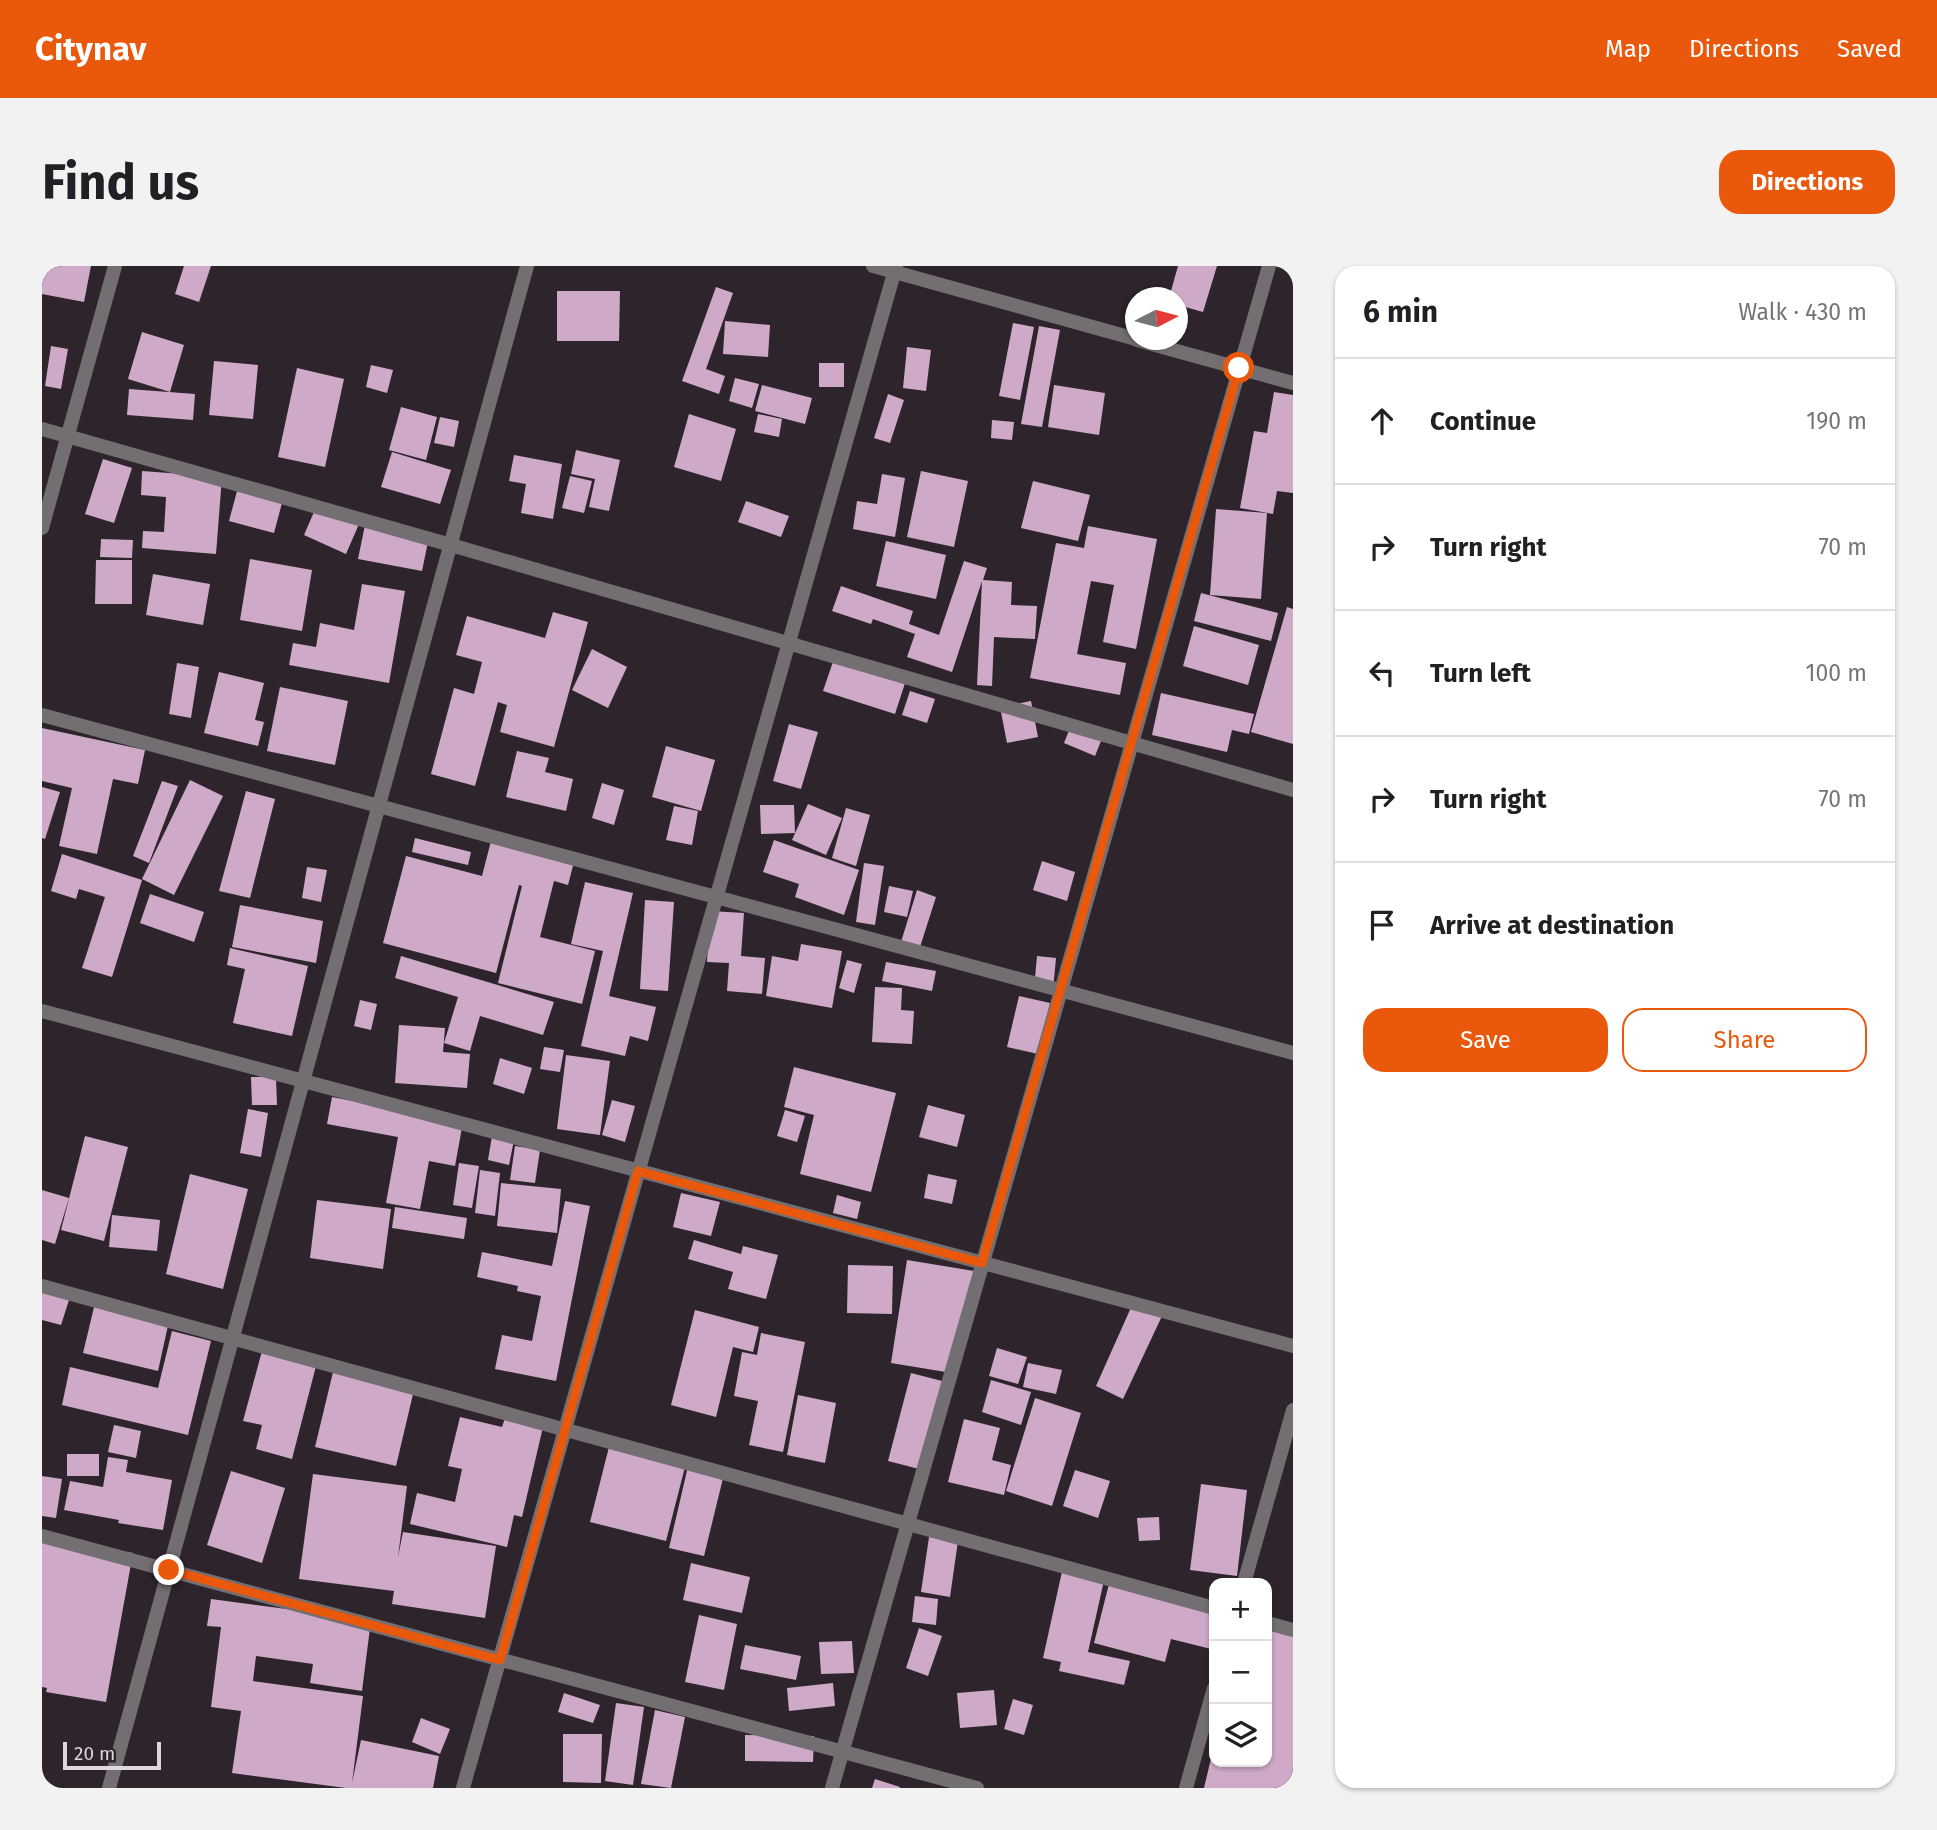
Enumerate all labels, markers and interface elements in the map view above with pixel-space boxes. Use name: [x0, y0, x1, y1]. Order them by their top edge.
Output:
text: Citynav: [35, 29, 147, 69]
text: Map: [1605, 35, 1651, 63]
text: Directions: [1689, 35, 1799, 63]
text: Saved: [1837, 35, 1902, 63]
button: Directions: [1719, 150, 1895, 214]
text: Find us: [42, 153, 199, 212]
north arrow: [1125, 287, 1188, 350]
text: 6 min: [1363, 294, 1438, 330]
text: Walk · 430 m: [1738, 298, 1867, 326]
route start: [1223, 352, 1254, 383]
icon: ahead: [1363, 402, 1401, 440]
text: Continue: [1430, 406, 1536, 437]
text: 190 m: [1806, 407, 1867, 435]
icon: right: [1363, 528, 1401, 566]
text: Turn right: [1430, 532, 1547, 563]
text: 70 m: [1818, 533, 1867, 561]
icon: left: [1363, 654, 1401, 692]
text: Turn left: [1430, 658, 1531, 689]
text: 100 m: [1806, 659, 1867, 687]
icon: right: [1363, 780, 1401, 818]
text: Turn right: [1430, 784, 1547, 815]
text: 70 m: [1818, 785, 1867, 813]
icon: arrive: [1363, 906, 1401, 944]
text: Arrive at destination: [1430, 910, 1674, 941]
button: Save: [1363, 1008, 1608, 1072]
button: Share: [1622, 1008, 1867, 1072]
route end: [153, 1554, 184, 1585]
map controls: [1209, 1578, 1272, 1767]
button: +: [1209, 1578, 1272, 1641]
button: −: [1209, 1641, 1272, 1704]
button: layers: [1209, 1704, 1272, 1767]
scale bar: [63, 1739, 161, 1771]
text: 20 m: [74, 1742, 115, 1765]

